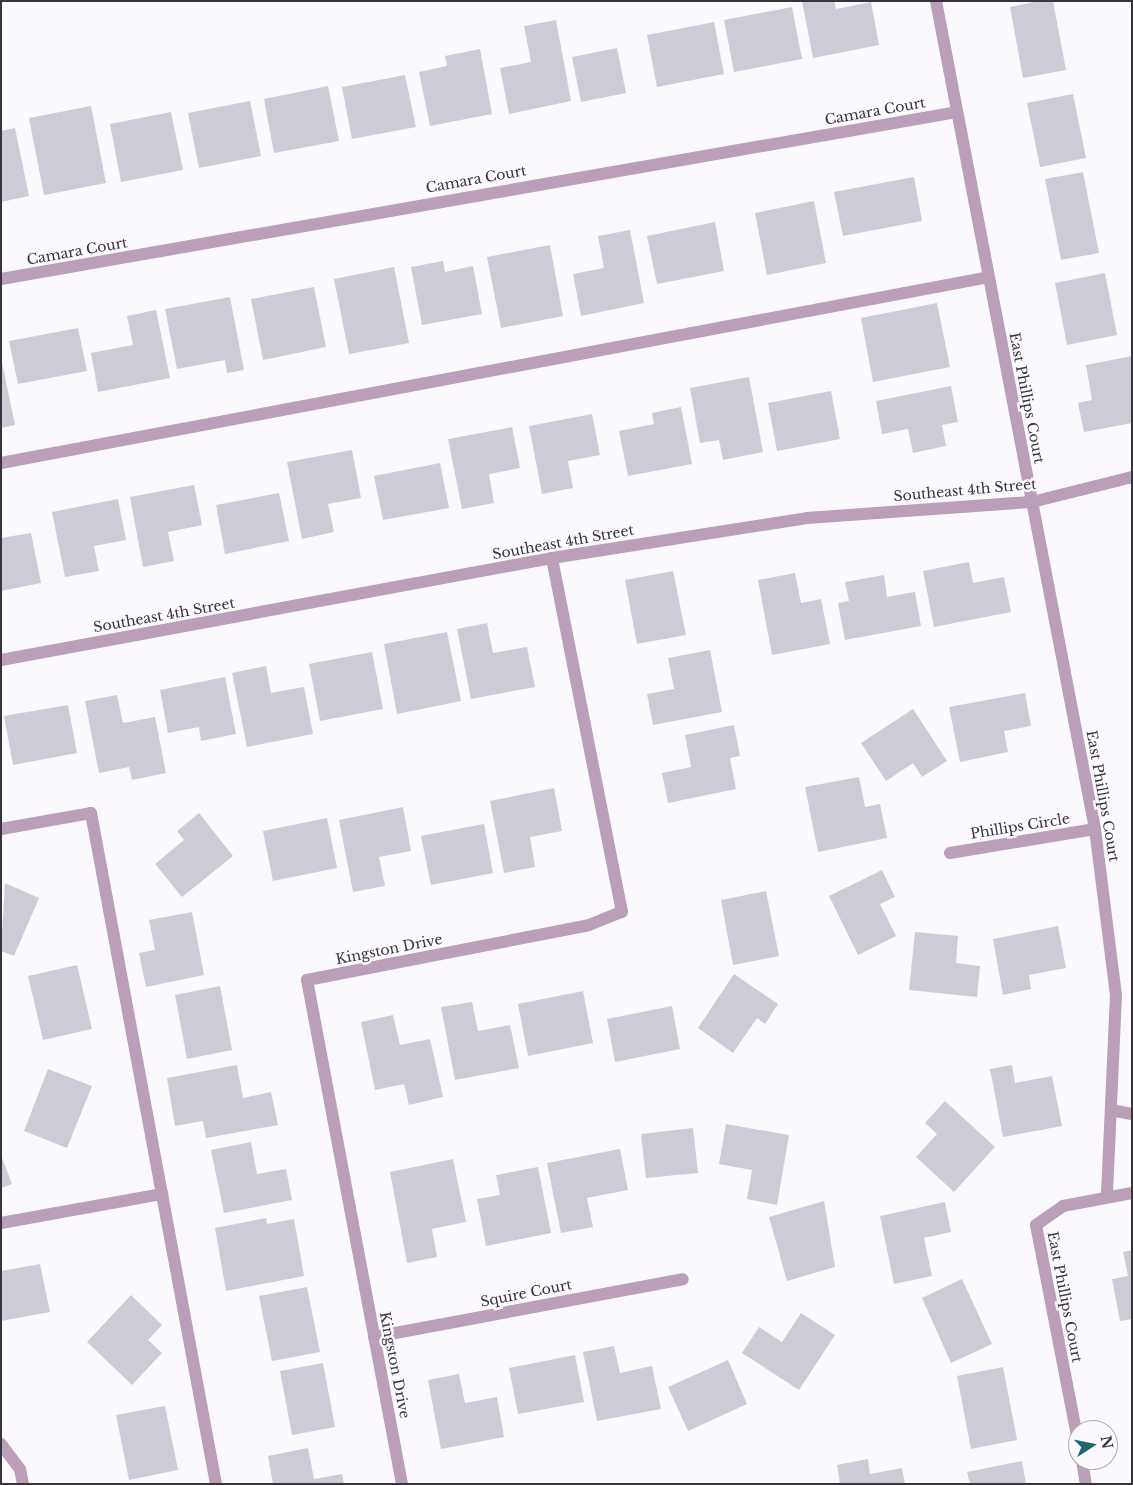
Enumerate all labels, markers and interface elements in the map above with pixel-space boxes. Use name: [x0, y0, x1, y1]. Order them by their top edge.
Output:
street label: Camara Court: [823, 94, 927, 128]
street label: Camara Court: [424, 162, 528, 196]
street label: Camara Court: [25, 234, 129, 268]
street label: East Phillips Court: [1006, 331, 1048, 465]
street label: Southeast 4th Street: [893, 475, 1037, 505]
street label: Southeast 4th Street: [491, 521, 635, 563]
street label: Southeast 4th Street: [92, 594, 236, 636]
street label: East Phillips Court: [1083, 729, 1123, 863]
street label: Phillips Circle: [969, 810, 1071, 842]
street label: Kingston Drive: [334, 930, 444, 968]
street label: East Phillips Court: [1044, 1230, 1086, 1364]
street label: Squire Court: [479, 1276, 573, 1310]
street label: Kingston Drive: [376, 1310, 414, 1420]
north arrow: [1068, 1420, 1118, 1470]
text: N: [1097, 1434, 1117, 1451]

